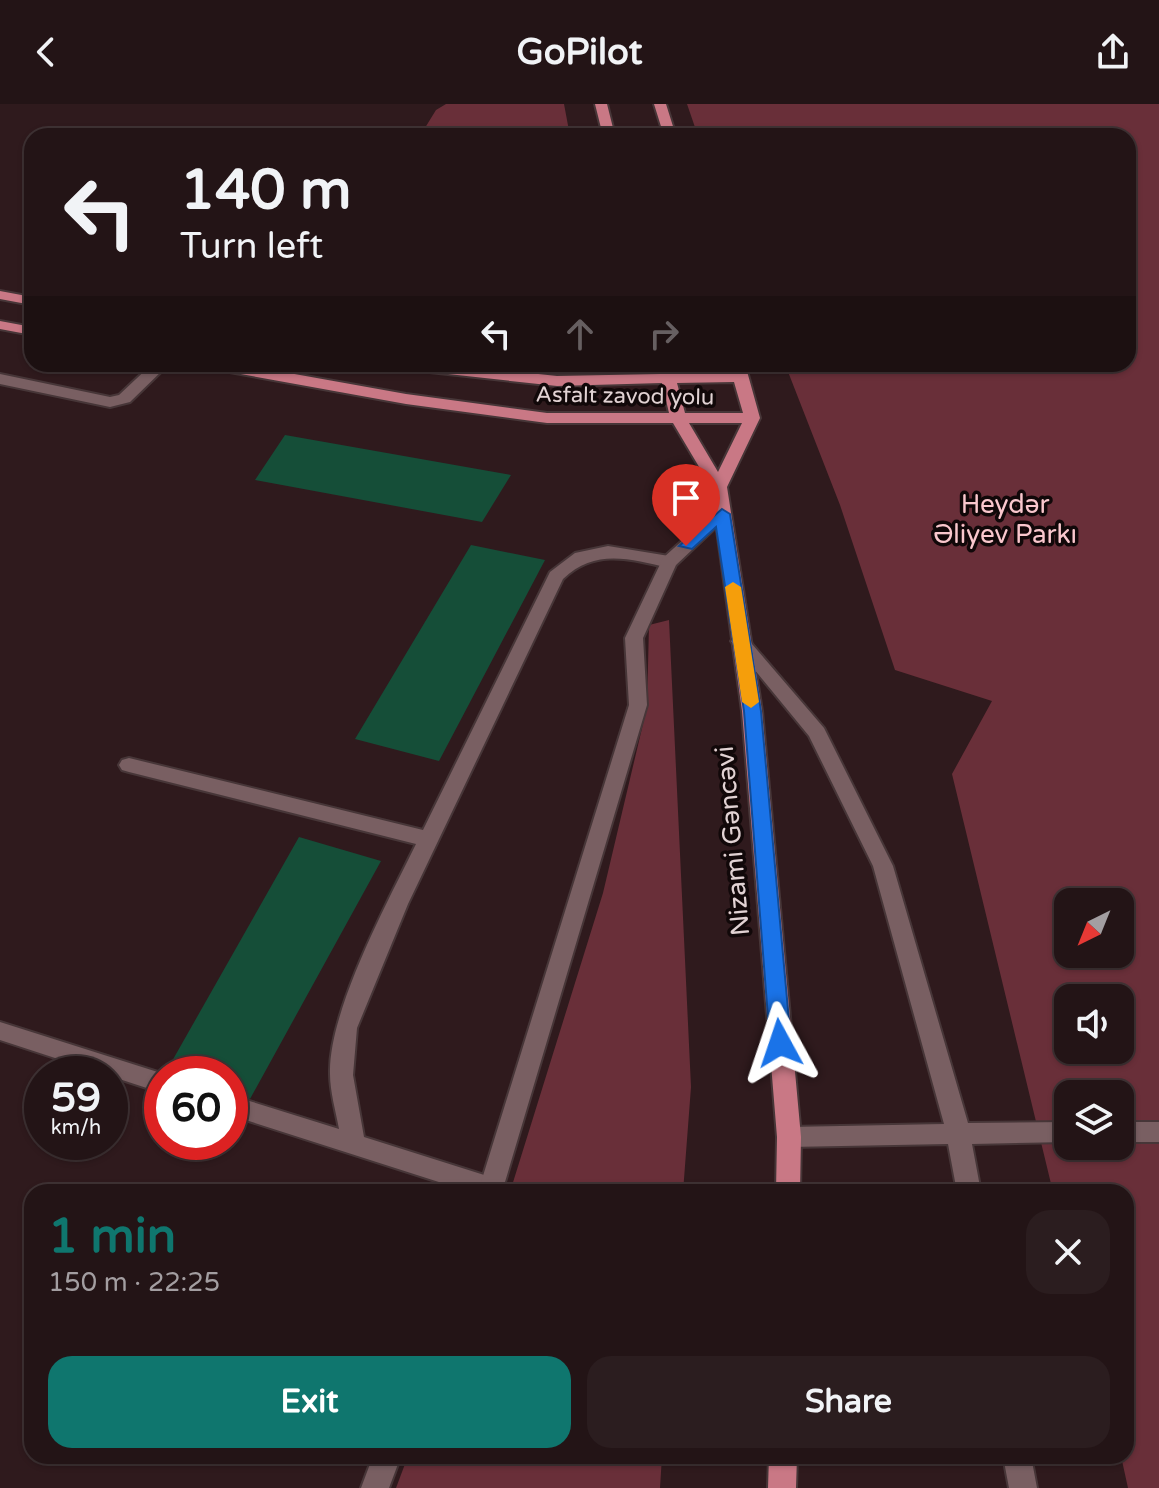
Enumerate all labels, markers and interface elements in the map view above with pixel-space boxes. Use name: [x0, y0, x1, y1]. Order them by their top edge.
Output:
icon: back: [24, 30, 68, 74]
icon: share: [1091, 30, 1135, 74]
text: GoPilot: [517, 31, 642, 74]
text: 140 m: [180, 157, 351, 224]
icon: left: [48, 160, 152, 264]
text: Turn left: [180, 225, 323, 268]
icon: left: [474, 312, 518, 356]
icon: ahead: [558, 312, 602, 356]
icon: right: [642, 312, 686, 356]
street label: Asfalt zavod yolu: [536, 381, 714, 411]
pin: [652, 464, 720, 546]
icon: arrive: [664, 476, 708, 520]
park label: Heydər Əliyev Parkı: [933, 489, 1077, 550]
street label: Nizami Gəncəvi: [709, 745, 756, 937]
north arrow: [1054, 888, 1134, 968]
map controls: [1054, 888, 1134, 1160]
button: sound: [1054, 984, 1134, 1064]
position arrow: [738, 1001, 822, 1085]
speed limit sign: 60: [144, 1056, 248, 1160]
text: 59: [51, 1074, 101, 1122]
button: layers: [1054, 1080, 1134, 1160]
text: km/h: [51, 1116, 101, 1140]
text: 1 min: [48, 1208, 176, 1266]
button: close: [1026, 1210, 1110, 1294]
text: 150 m · 22:25: [48, 1267, 220, 1298]
button: Exit: [48, 1356, 571, 1448]
button: Share: [587, 1356, 1110, 1448]

